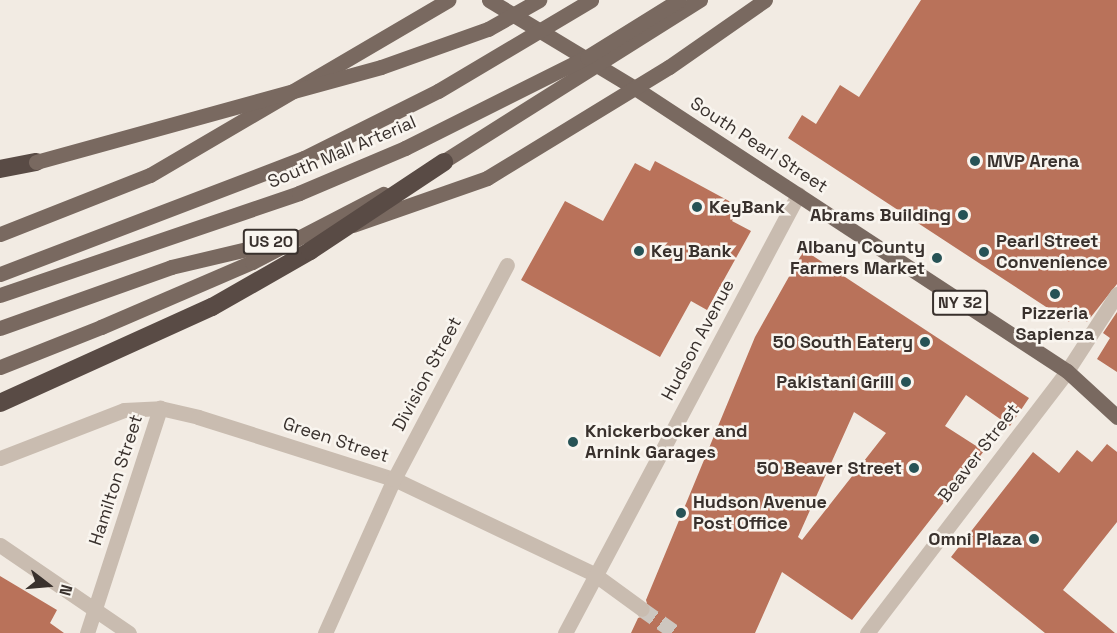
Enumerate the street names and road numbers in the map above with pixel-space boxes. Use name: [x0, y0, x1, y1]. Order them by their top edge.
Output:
street label: South Pearl Street: [686, 93, 832, 197]
street label: South Mall Arterial: [265, 111, 419, 193]
road number: US 20: [242, 229, 300, 255]
street label: Hudson Avenue: [657, 276, 739, 404]
road number: NY 32: [932, 290, 988, 316]
street label: Division Street: [388, 313, 466, 435]
street label: Beaver Street: [934, 400, 1024, 506]
street label: Hamilton Street: [85, 412, 147, 548]
street label: Green Street: [280, 413, 392, 467]

